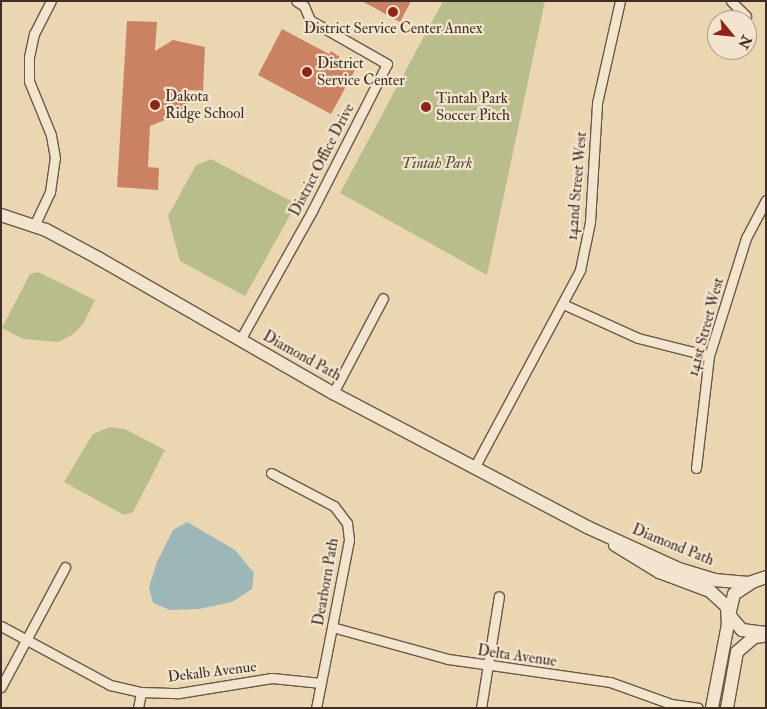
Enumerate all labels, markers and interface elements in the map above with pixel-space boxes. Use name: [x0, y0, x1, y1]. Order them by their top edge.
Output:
marker: District Service Center Annex: [387, 6, 399, 18]
north arrow: [707, 10, 757, 60]
place label: District Service Center Annex: [304, 20, 482, 38]
text: N: [734, 32, 755, 51]
place label: District Service Center: [317, 54, 405, 89]
marker: District Service Center: [301, 66, 313, 78]
place label: Dakota Ridge School: [165, 87, 244, 122]
place label: Tintah Park Soccer Pitch: [436, 89, 510, 124]
marker: Dakota Ridge School: [149, 99, 161, 111]
street label: District Office Drive: [286, 101, 358, 219]
marker: Tintah Park Soccer Pitch: [420, 101, 432, 113]
street label: 142nd Street West: [563, 131, 591, 241]
park label: Tintah Park: [402, 155, 472, 173]
street label: 141st Street West: [684, 276, 728, 378]
street label: Diamond Path: [260, 327, 344, 385]
street label: Diamond Path: [629, 520, 717, 570]
street label: Dearborn Path: [309, 537, 343, 627]
street label: Delta Avenue: [476, 642, 558, 670]
street label: Dekalb Avenue: [167, 658, 257, 686]

